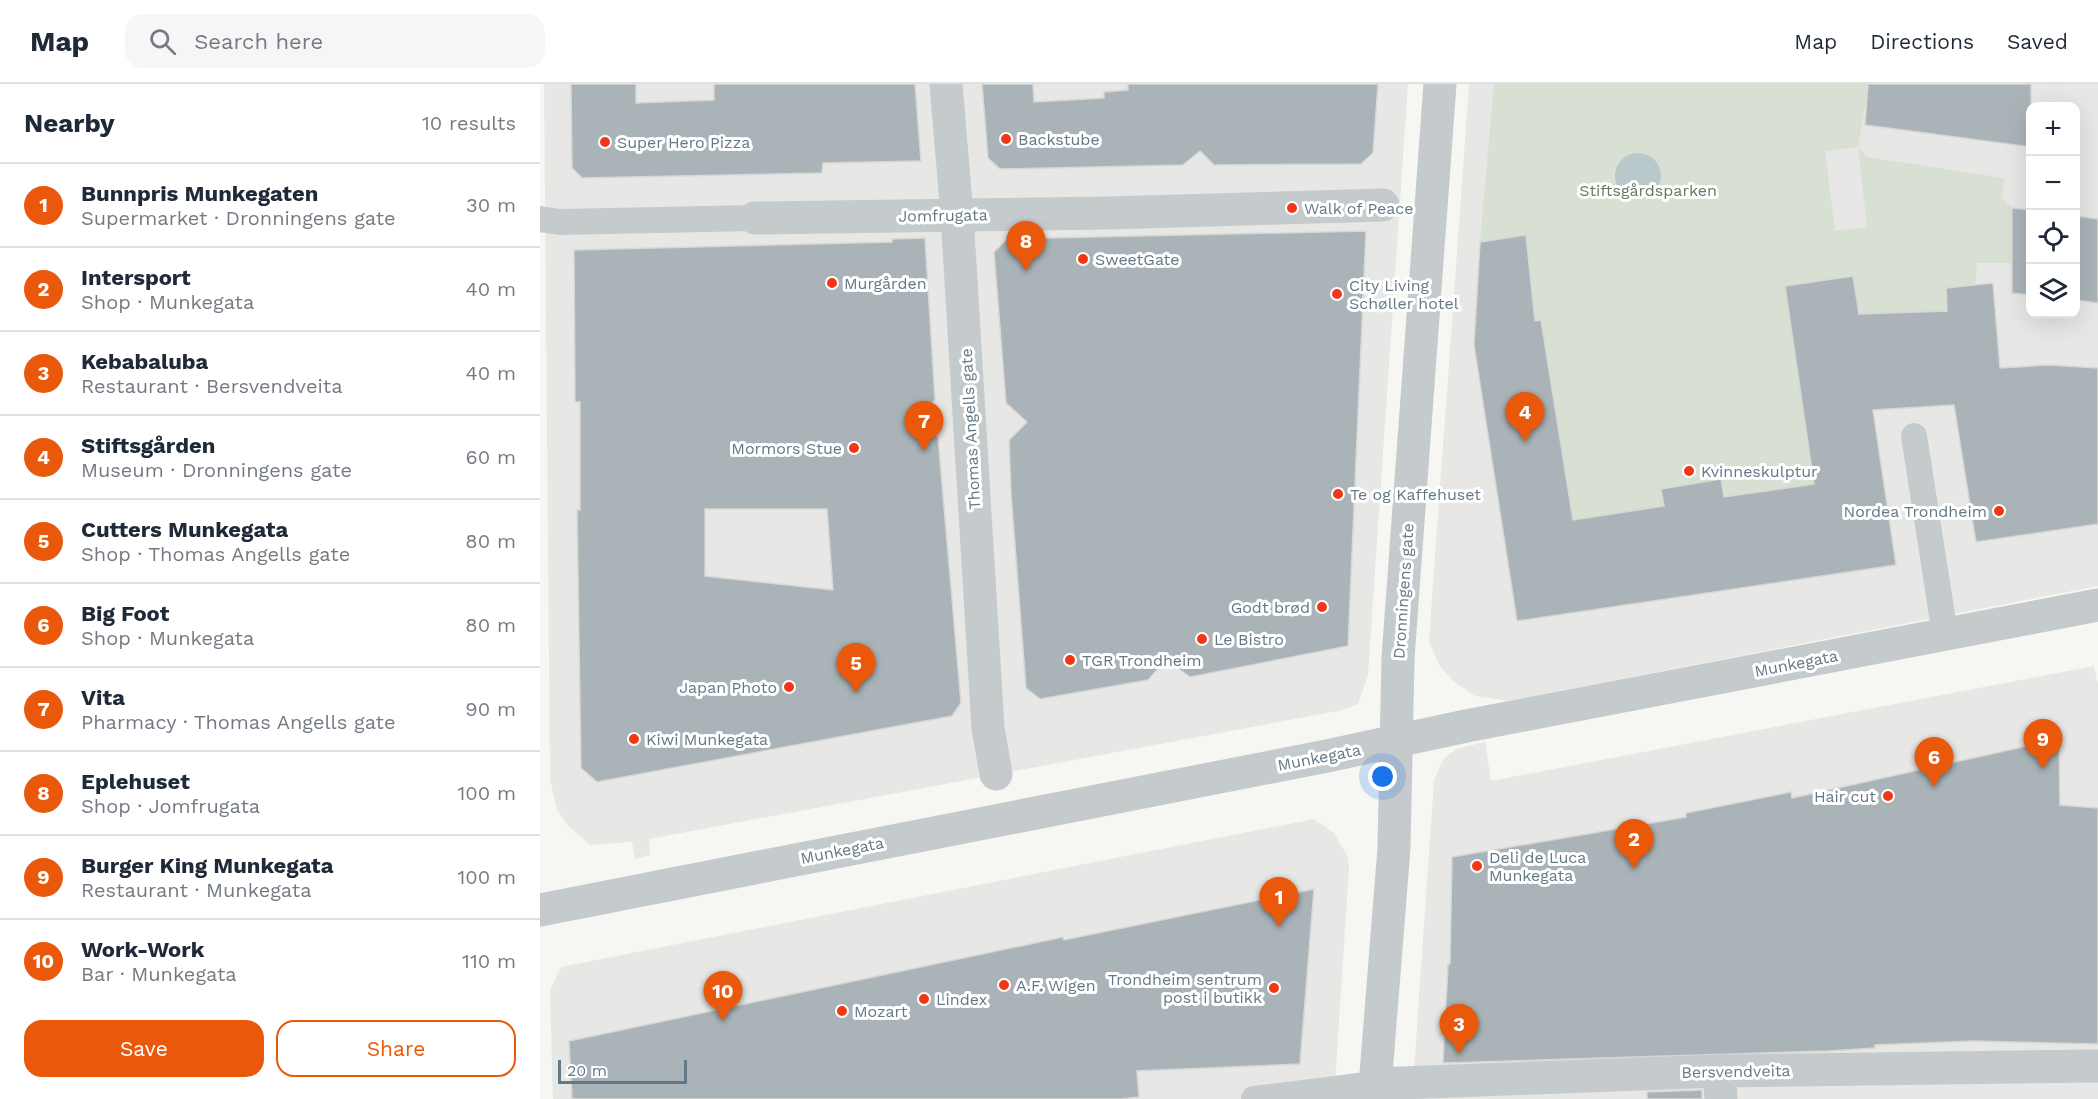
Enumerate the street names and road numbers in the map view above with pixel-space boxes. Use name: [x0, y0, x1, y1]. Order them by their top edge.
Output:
street label: Jomfrugata: [898, 205, 988, 226]
street label: Thomas Angells gate: [957, 348, 984, 510]
street label: Dronningens gate: [1389, 523, 1418, 660]
street label: Munkegata: [1753, 646, 1839, 681]
street label: Munkegata: [1276, 740, 1362, 775]
street label: Munkegata: [799, 833, 885, 868]
street label: Bersvendveita: [1681, 1061, 1791, 1082]

